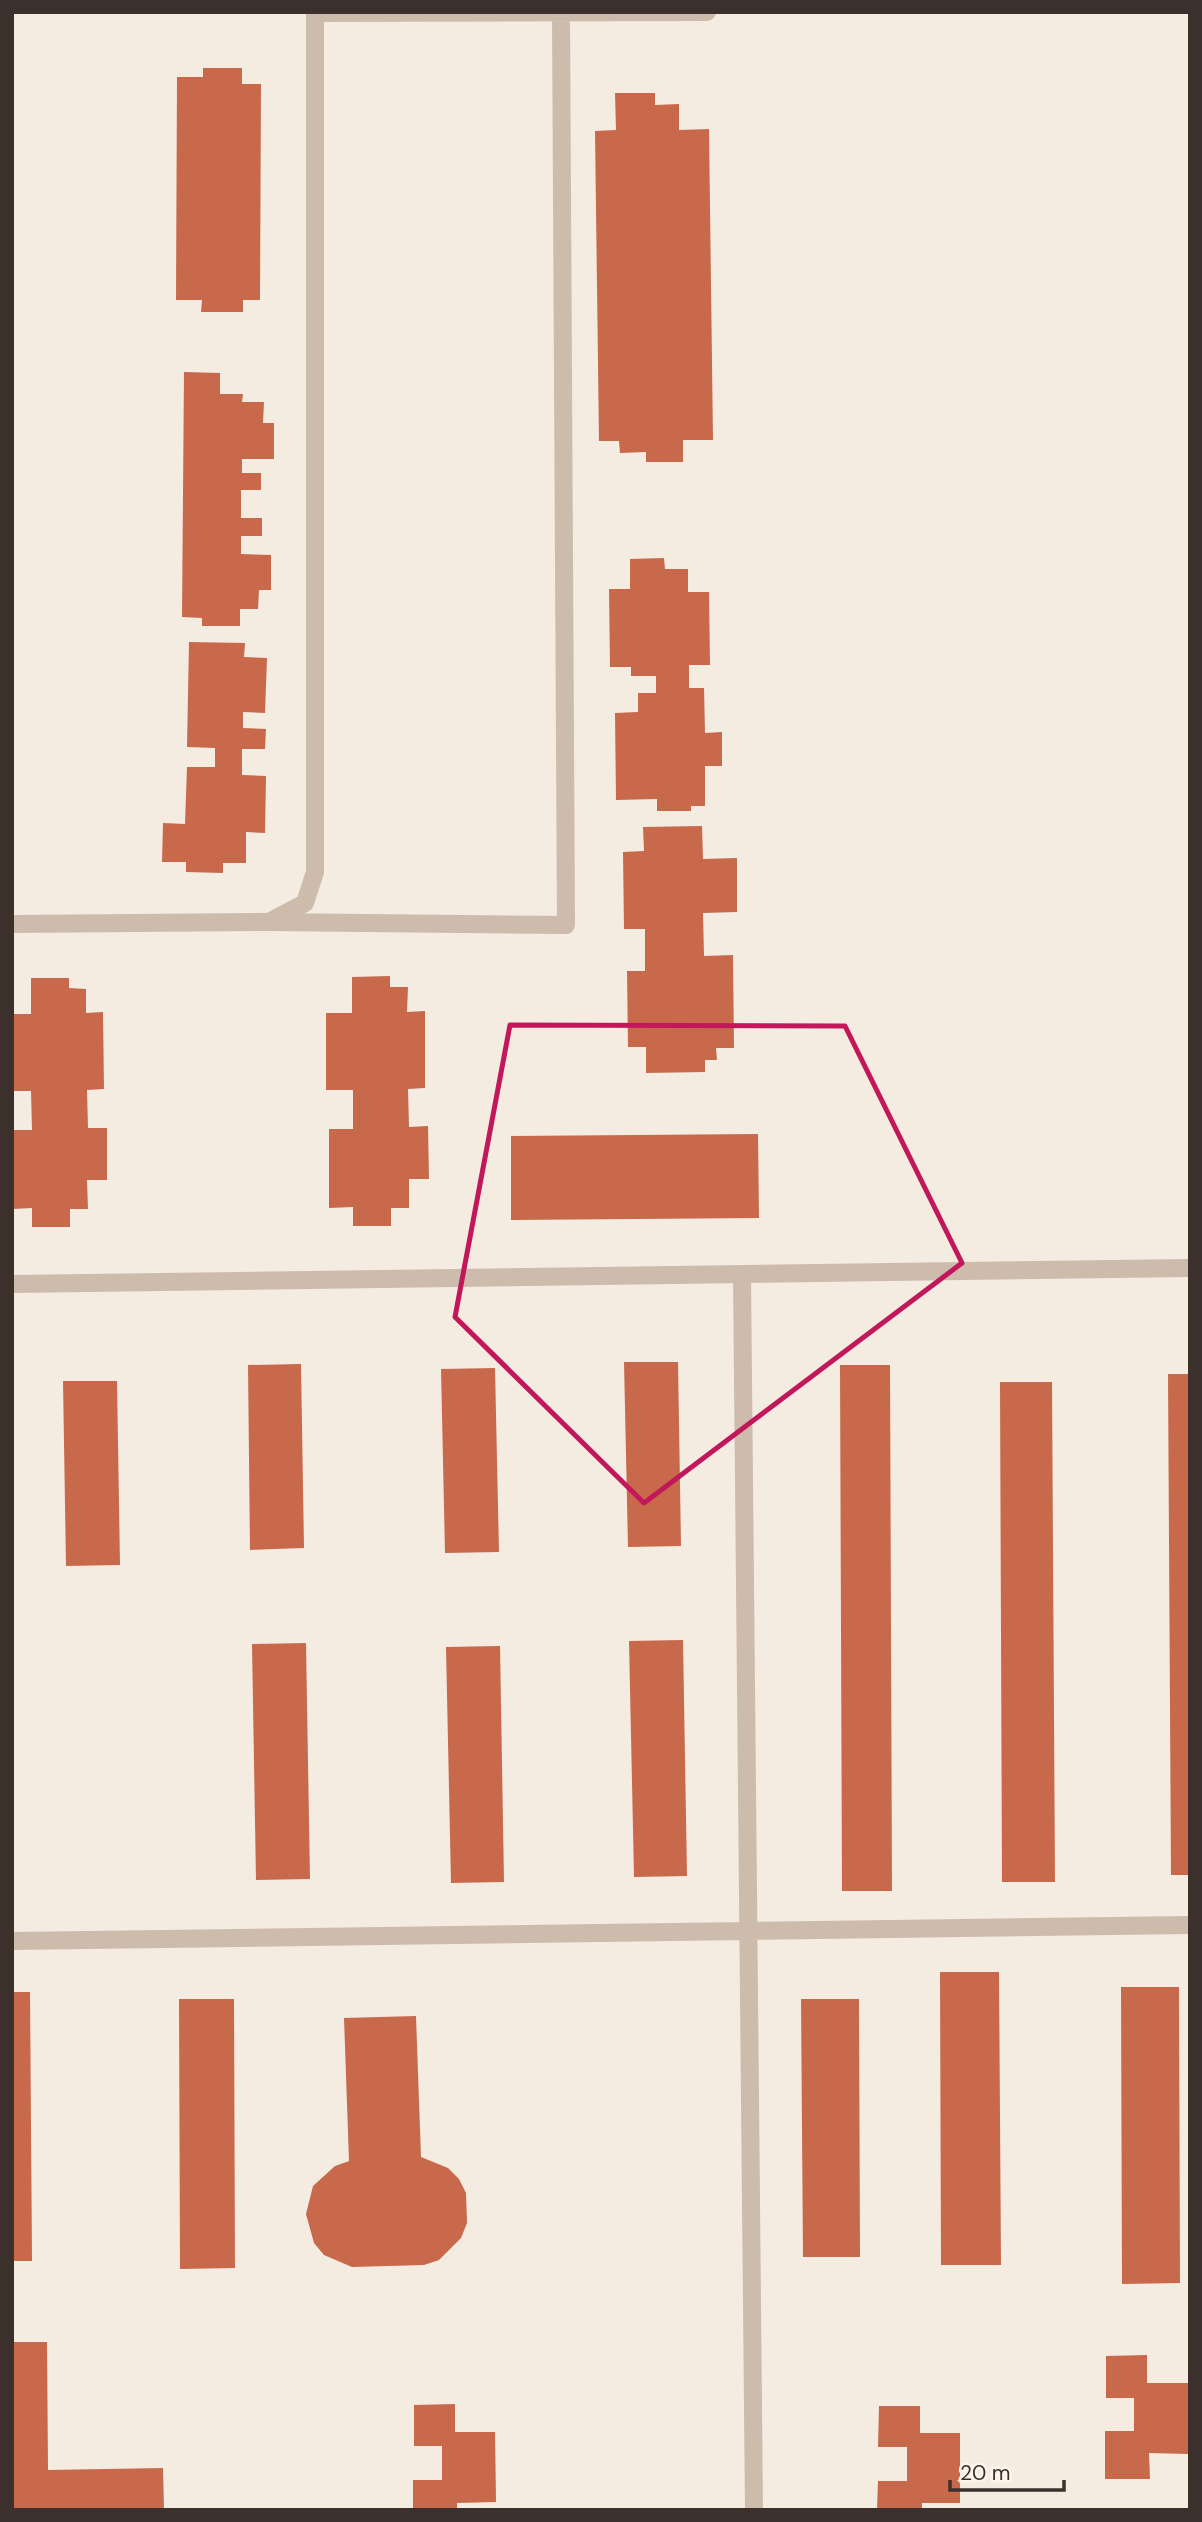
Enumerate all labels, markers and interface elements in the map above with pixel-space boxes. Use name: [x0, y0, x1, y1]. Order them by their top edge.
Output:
scale bar: [950, 2448, 1064, 2492]
text: 20 m: [960, 2459, 1011, 2487]

